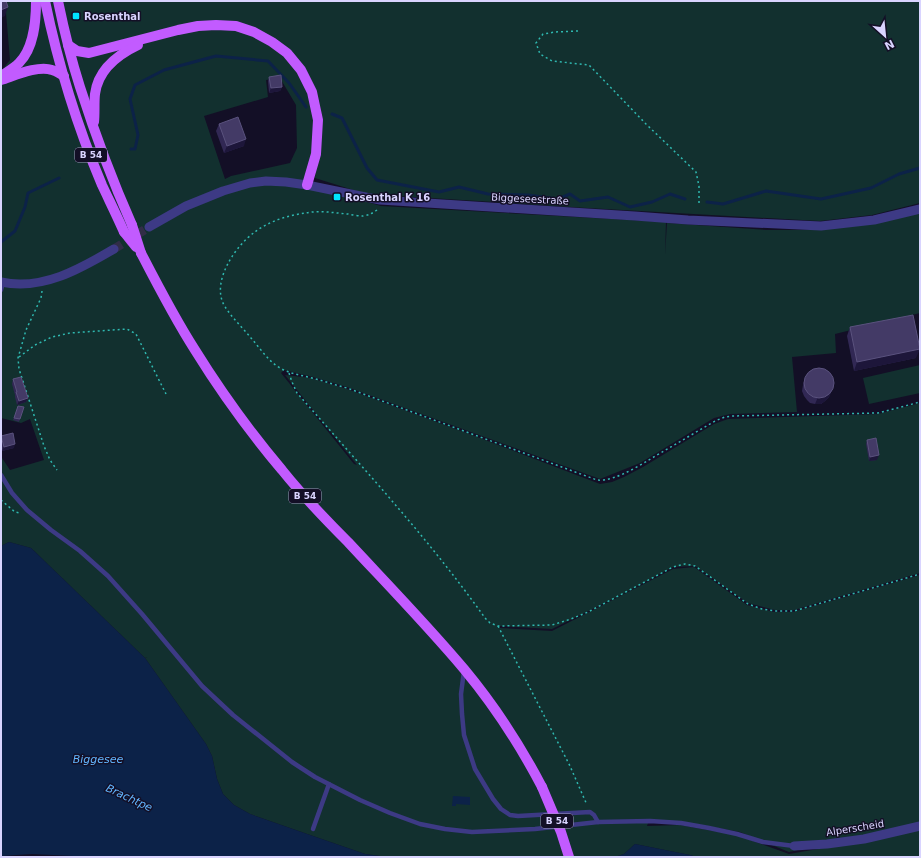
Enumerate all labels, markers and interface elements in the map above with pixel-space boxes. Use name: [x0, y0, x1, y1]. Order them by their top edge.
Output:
marker: Rosenthal: [71, 11, 81, 21]
place label: Rosenthal: [84, 11, 141, 22]
north arrow: [865, 16, 905, 56]
text: N: [882, 37, 896, 52]
road number: B 54: [75, 148, 107, 162]
street label: Biggeseestraße: [491, 191, 569, 207]
marker: Rosenthal K 16: [332, 192, 342, 202]
place label: Rosenthal K 16: [345, 192, 430, 203]
road number: B 54: [289, 489, 321, 503]
water label: Biggesee: [73, 753, 124, 766]
water label: Brachtpe: [104, 782, 155, 815]
road number: B 54: [541, 814, 573, 828]
street label: Alperscheid: [825, 818, 885, 838]

